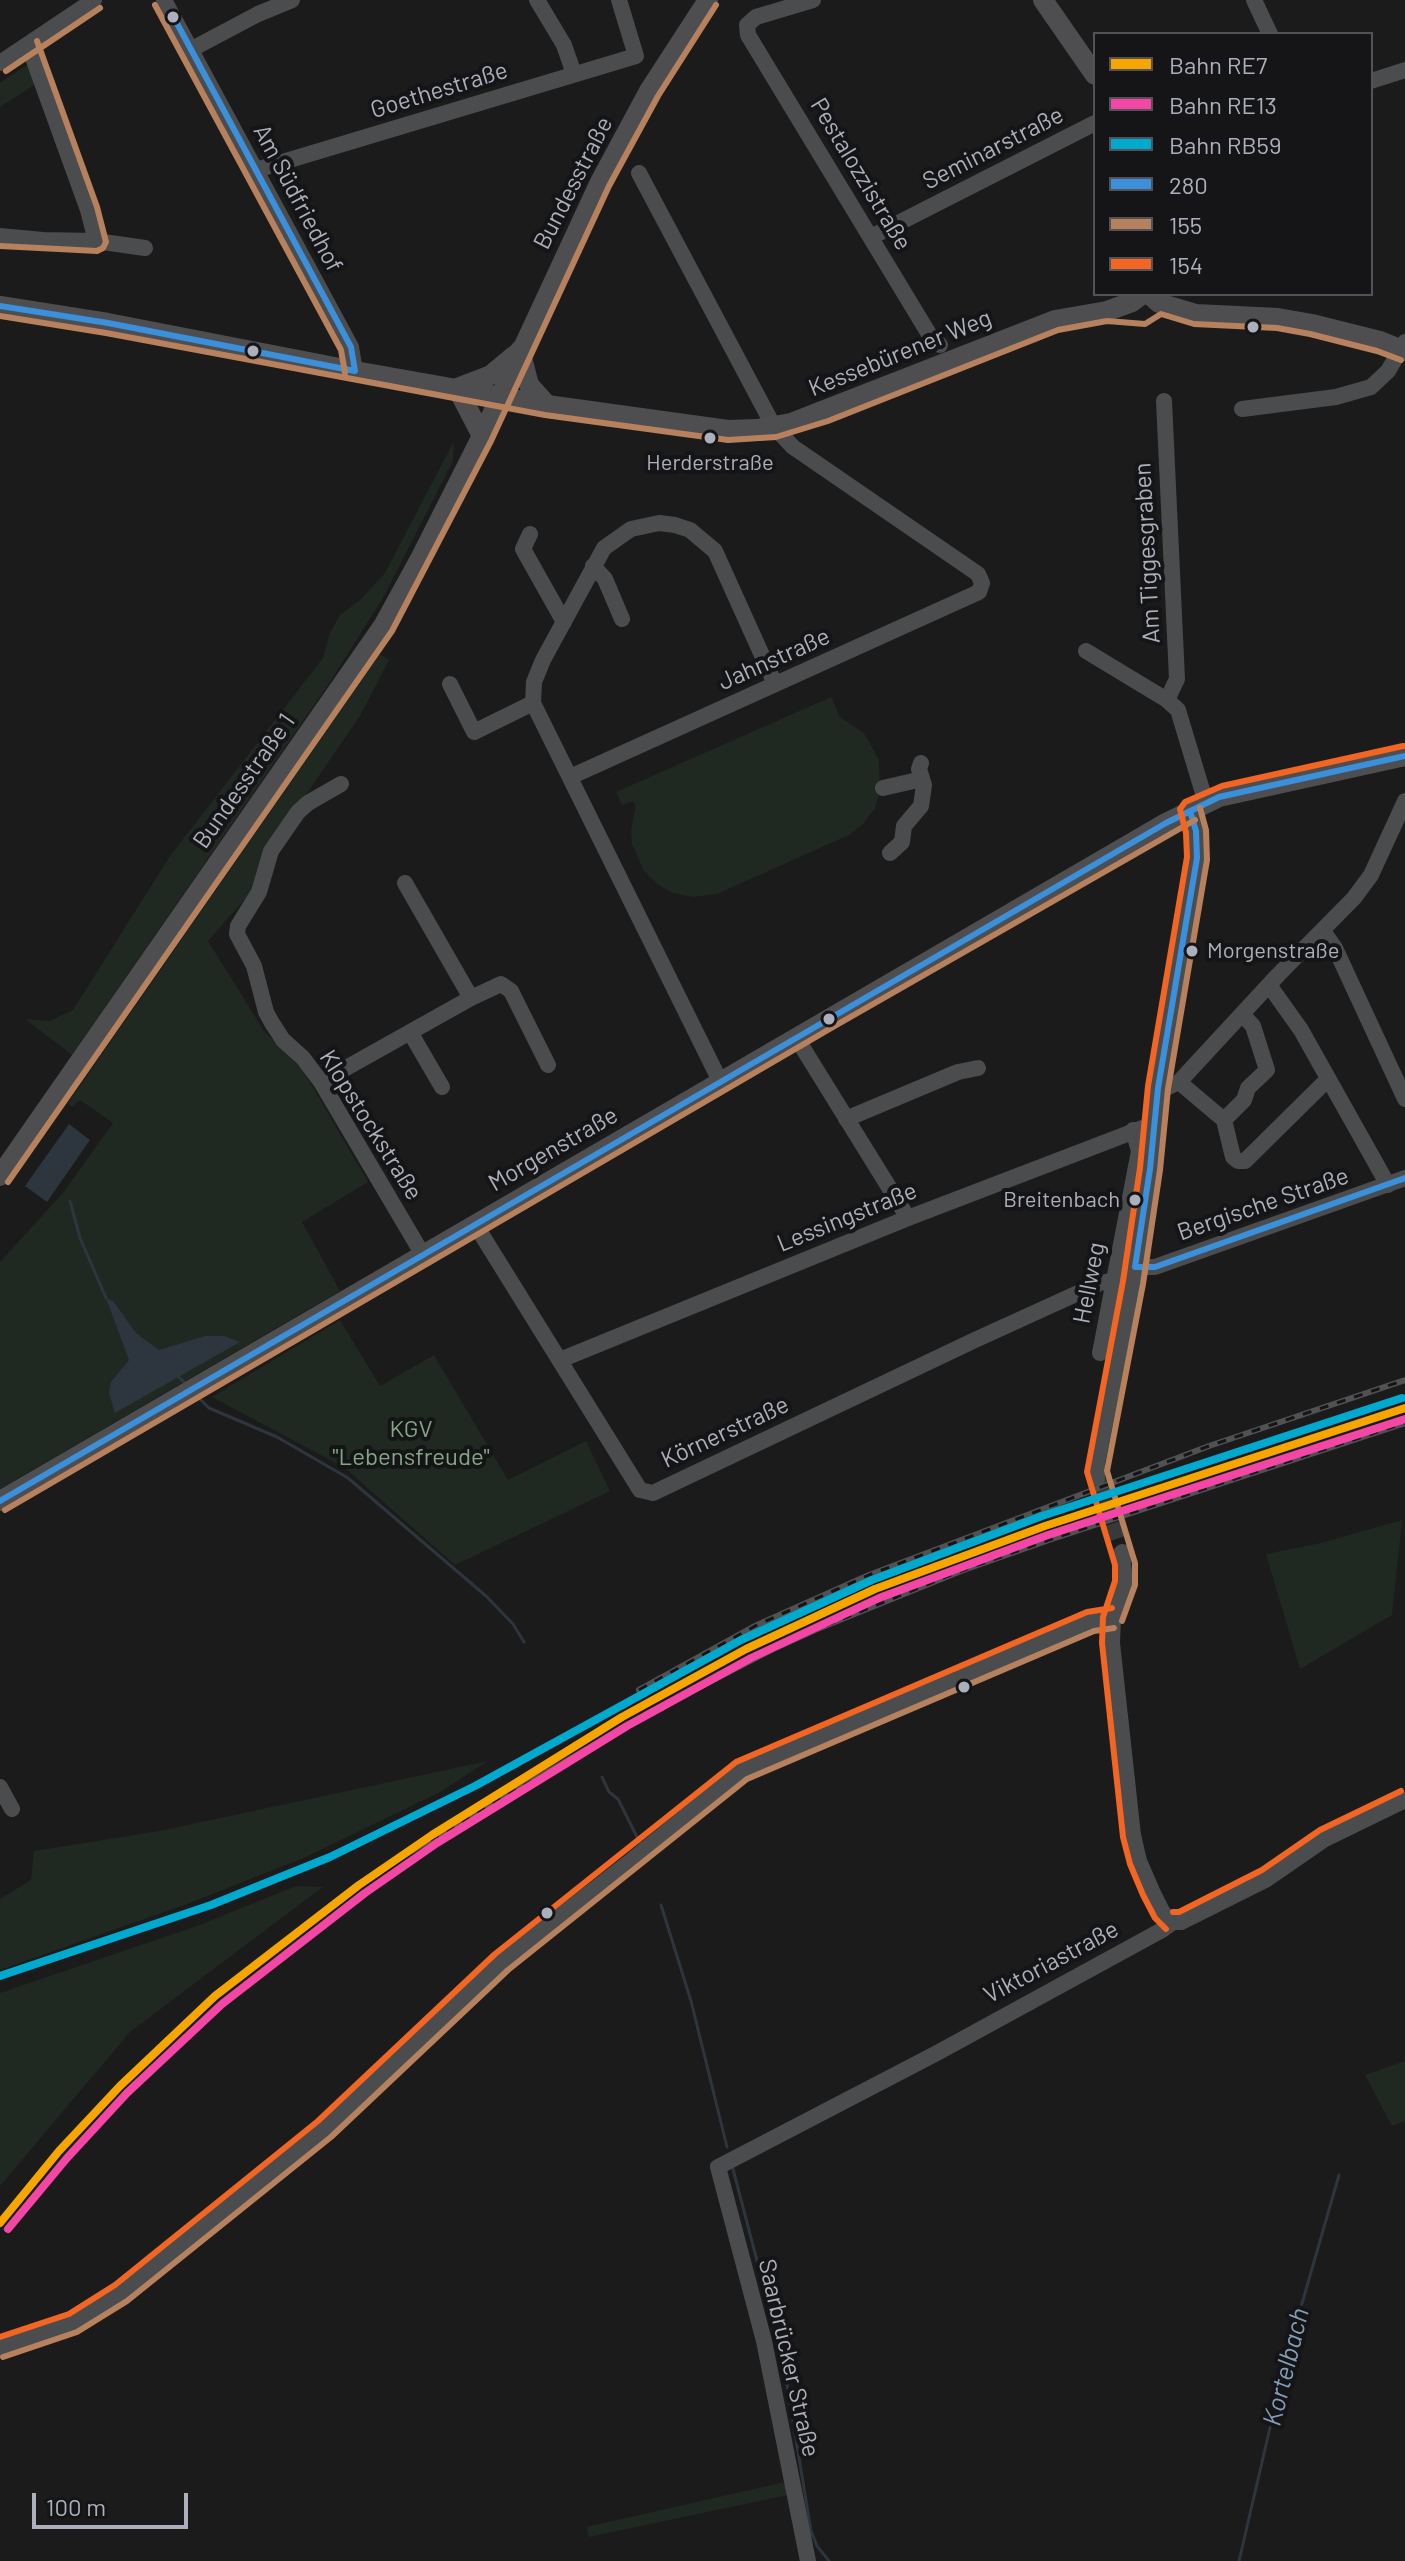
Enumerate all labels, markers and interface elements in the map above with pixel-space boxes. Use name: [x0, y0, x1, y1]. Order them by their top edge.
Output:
unlabelled marker: [165, 9, 181, 25]
legend: [1093, 32, 1373, 296]
text: Bahn RE7: [1169, 50, 1267, 79]
street label: Goethestraße: [367, 55, 511, 125]
text: Bahn RE13: [1169, 90, 1277, 119]
street label: Pestalozzistraße: [804, 93, 918, 255]
street label: Seminarstraße: [918, 100, 1068, 196]
street label: Bundesstraße: [527, 112, 619, 254]
street label: Am Südfriedhof: [247, 119, 349, 277]
text: Bahn RB59: [1169, 130, 1281, 159]
text: 280: [1169, 170, 1208, 199]
text: 155: [1169, 210, 1202, 239]
text: 154: [1169, 250, 1203, 279]
street label: Kessebürener Weg: [804, 303, 996, 403]
unlabelled marker: [1245, 319, 1261, 335]
unlabelled marker: [245, 343, 261, 359]
marker: Herderstraße: [702, 430, 718, 446]
place label: Herderstraße: [646, 450, 774, 476]
street label: Am Tiggesgraben: [1128, 462, 1166, 644]
street label: Jahnstraße: [714, 622, 834, 696]
street label: Bundesstraße 1: [187, 708, 301, 854]
place label: Morgenstraße: [1207, 938, 1340, 964]
marker: Morgenstraße: [1184, 943, 1200, 959]
unlabelled marker: [821, 1011, 837, 1027]
street label: Klopstockstraße: [313, 1045, 429, 1205]
street label: Morgenstraße: [483, 1100, 623, 1198]
street label: Bergische Straße: [1173, 1161, 1353, 1247]
street label: Lessingstraße: [773, 1176, 921, 1258]
place label: Breitenbach: [1003, 1187, 1120, 1213]
marker: Breitenbach: [1127, 1192, 1143, 1208]
street label: Hellweg: [1067, 1240, 1111, 1326]
street label: Körnerstraße: [657, 1390, 793, 1474]
park label: KGV "Lebensfreude": [332, 1415, 490, 1471]
unlabelled marker: [956, 1679, 972, 1695]
unlabelled marker: [539, 1905, 555, 1921]
street label: Viktoriastraße: [979, 1914, 1123, 2010]
street label: Saarbrücker Straße: [752, 2256, 826, 2460]
water label: Kortelbach: [1256, 2305, 1316, 2429]
scale bar: [36, 2477, 192, 2527]
text: 100 m: [46, 2492, 106, 2521]

